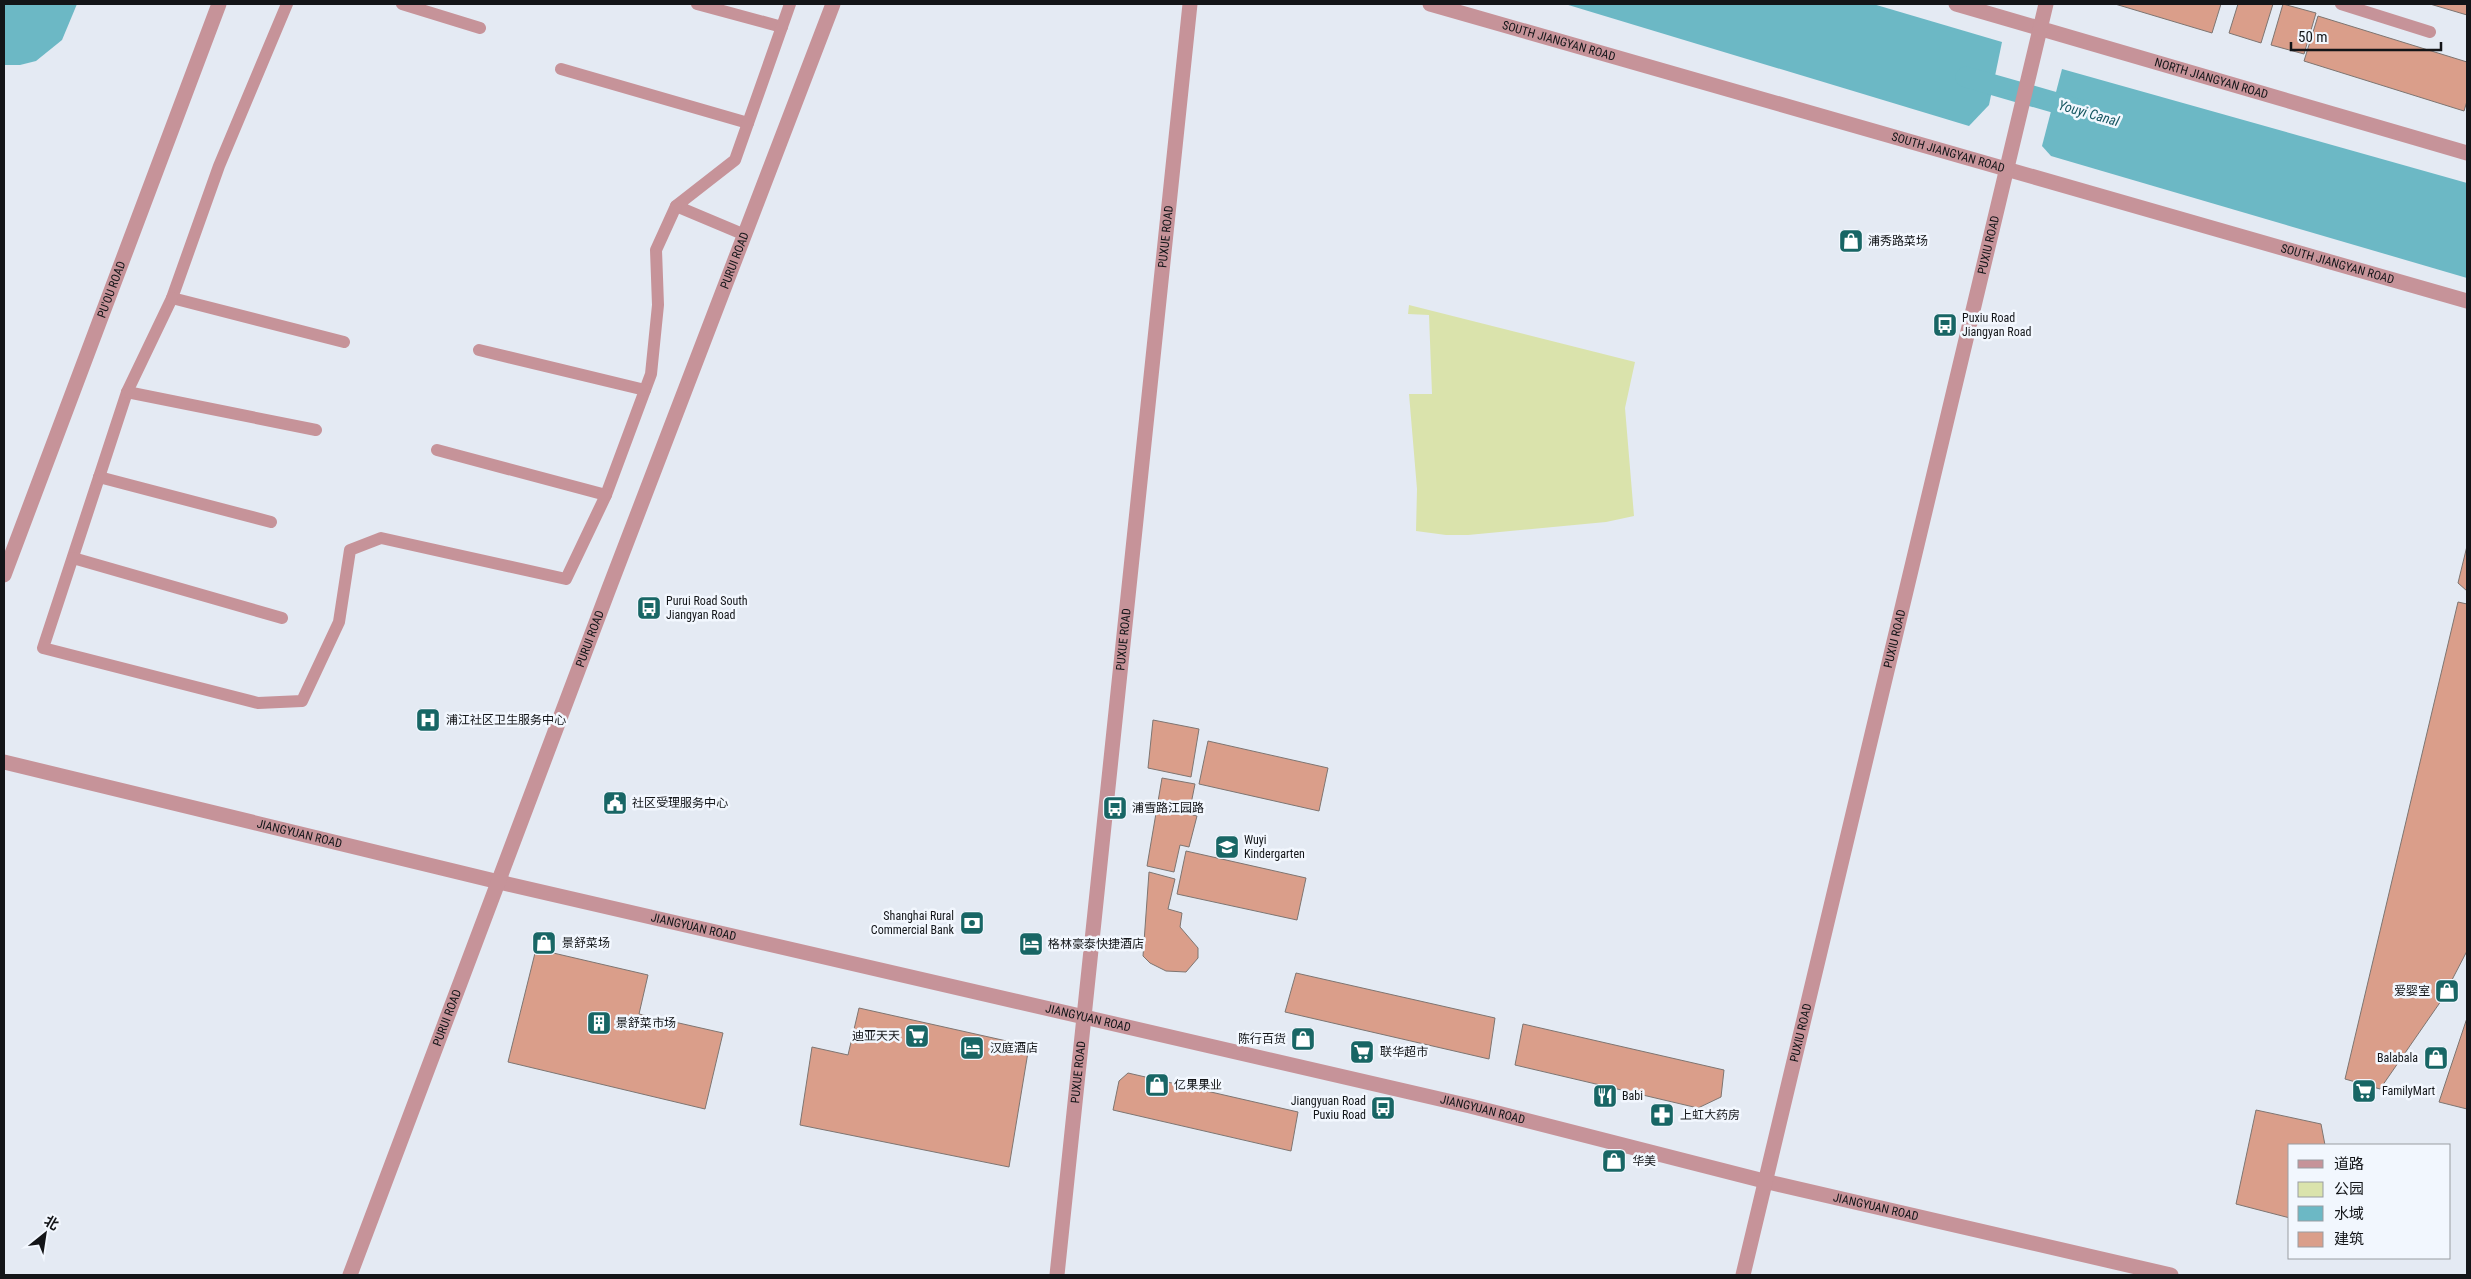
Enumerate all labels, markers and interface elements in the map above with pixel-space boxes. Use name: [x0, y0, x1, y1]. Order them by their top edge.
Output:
street label: SOUTH JIANGYAN ROAD: [1501, 18, 1617, 64]
scale bar: [2291, 20, 2441, 52]
text: 50 m: [2298, 28, 2328, 46]
street label: NORTH JIANGYAN ROAD: [2153, 55, 2270, 102]
water label: Youyi Canal: [2057, 97, 2122, 130]
street label: SOUTH JIANGYAN ROAD: [1890, 130, 2007, 175]
street label: PUXUE ROAD: [1155, 205, 1176, 269]
street label: PUXIU ROAD: [1975, 214, 2002, 276]
shop icon: 浦秀路菜场: [1838, 228, 1864, 254]
street label: PURUI ROAD: [717, 230, 752, 291]
place label: 浦秀路菜场: [1868, 234, 1928, 248]
street label: SOUTH JIANGYAN ROAD: [2279, 241, 2396, 287]
street label: PU'OU ROAD: [94, 259, 129, 320]
place label: Puxiu Road Jiangyan Road: [1962, 311, 2031, 339]
bus stop icon: Puxiu Road Jiangyan Road: [1932, 312, 1958, 338]
place label: Purui Road South Jiangyan Road: [666, 594, 748, 622]
bus stop icon: Purui Road South Jiangyan Road: [636, 595, 662, 621]
street label: PUXUE ROAD: [1113, 607, 1134, 671]
street label: PURUI ROAD: [573, 608, 607, 669]
street label: PUXIU ROAD: [1881, 608, 1908, 670]
hospital icon: 浦江社区卫生服务中心: [415, 707, 441, 733]
place label: 浦江社区卫生服务中心: [446, 713, 566, 727]
public building icon: 社区受理服务中心: [602, 790, 628, 816]
bus stop icon: 浦雪路江园路: [1102, 795, 1128, 821]
place label: 社区受理服务中心: [632, 796, 728, 810]
place label: 浦雪路江园路: [1132, 801, 1204, 815]
street label: JIANGYUAN ROAD: [255, 817, 344, 851]
place label: Wuyi Kindergarten: [1244, 833, 1305, 861]
school or university icon: Wuyi Kindergarten: [1214, 834, 1240, 860]
place label: Shanghai Rural Commercial Bank: [871, 909, 955, 937]
street label: JIANGYUAN ROAD: [650, 910, 738, 944]
bank icon: Shanghai Rural Commercial Bank: [959, 910, 985, 936]
shop icon: 景舒菜场: [531, 930, 557, 956]
hotel icon: 格林豪泰快捷酒店: [1018, 931, 1044, 957]
place label: 景舒菜场: [562, 936, 610, 950]
place label: 格林豪泰快捷酒店: [1048, 937, 1144, 951]
shop icon: 爱婴室: [2434, 978, 2460, 1004]
place label: 爱婴室: [2394, 984, 2430, 998]
street label: PURUI ROAD: [430, 987, 464, 1048]
street label: JIANGYUAN ROAD: [1044, 1001, 1132, 1035]
street label: PUXIU ROAD: [1787, 1002, 1815, 1063]
building icon: 景舒菜市场: [586, 1010, 612, 1036]
place label: 景舒菜市场: [616, 1016, 676, 1030]
supermarket icon: 迪亚天天: [904, 1023, 930, 1049]
shop icon: 陈行百货: [1290, 1026, 1316, 1052]
place label: 迪亚天天: [852, 1029, 900, 1043]
place label: 陈行百货: [1238, 1032, 1286, 1046]
hotel icon: 汉庭酒店: [959, 1035, 985, 1061]
supermarket icon: 联华超市: [1349, 1039, 1375, 1065]
street label: PUXUE ROAD: [1068, 1040, 1088, 1104]
place label: 汉庭酒店: [990, 1041, 1038, 1055]
place label: 联华超市: [1380, 1045, 1428, 1059]
shop icon: Balabala: [2423, 1045, 2449, 1071]
place label: Balabala: [2377, 1051, 2418, 1065]
shop icon: 亿果果业: [1144, 1072, 1170, 1098]
place label: 亿果果业: [1174, 1078, 1222, 1092]
supermarket icon: FamilyMart: [2351, 1078, 2377, 1104]
restaurant icon: Babi: [1592, 1083, 1618, 1109]
place label: FamilyMart: [2382, 1084, 2436, 1098]
place label: Babi: [1622, 1089, 1643, 1103]
street label: JIANGYUAN ROAD: [1439, 1092, 1527, 1127]
place label: Jiangyuan Road Puxiu Road: [1291, 1094, 1366, 1122]
bus stop icon: Jiangyuan Road Puxiu Road: [1370, 1095, 1396, 1121]
pharmacy icon: 上虹大药房: [1649, 1102, 1675, 1128]
place label: 上虹大药房: [1680, 1108, 1740, 1122]
legend: [2288, 1144, 2451, 1259]
shop icon: 华美: [1601, 1148, 1627, 1174]
place label: 华美: [1632, 1154, 1656, 1168]
text: 道路: [2334, 1155, 2364, 1173]
text: 公园: [2334, 1180, 2364, 1198]
street label: JIANGYUAN ROAD: [1832, 1190, 1920, 1223]
text: 水域: [2334, 1205, 2364, 1223]
north arrow: [20, 1209, 70, 1259]
text: 北: [41, 1212, 62, 1233]
text: 建筑: [2334, 1230, 2364, 1248]

